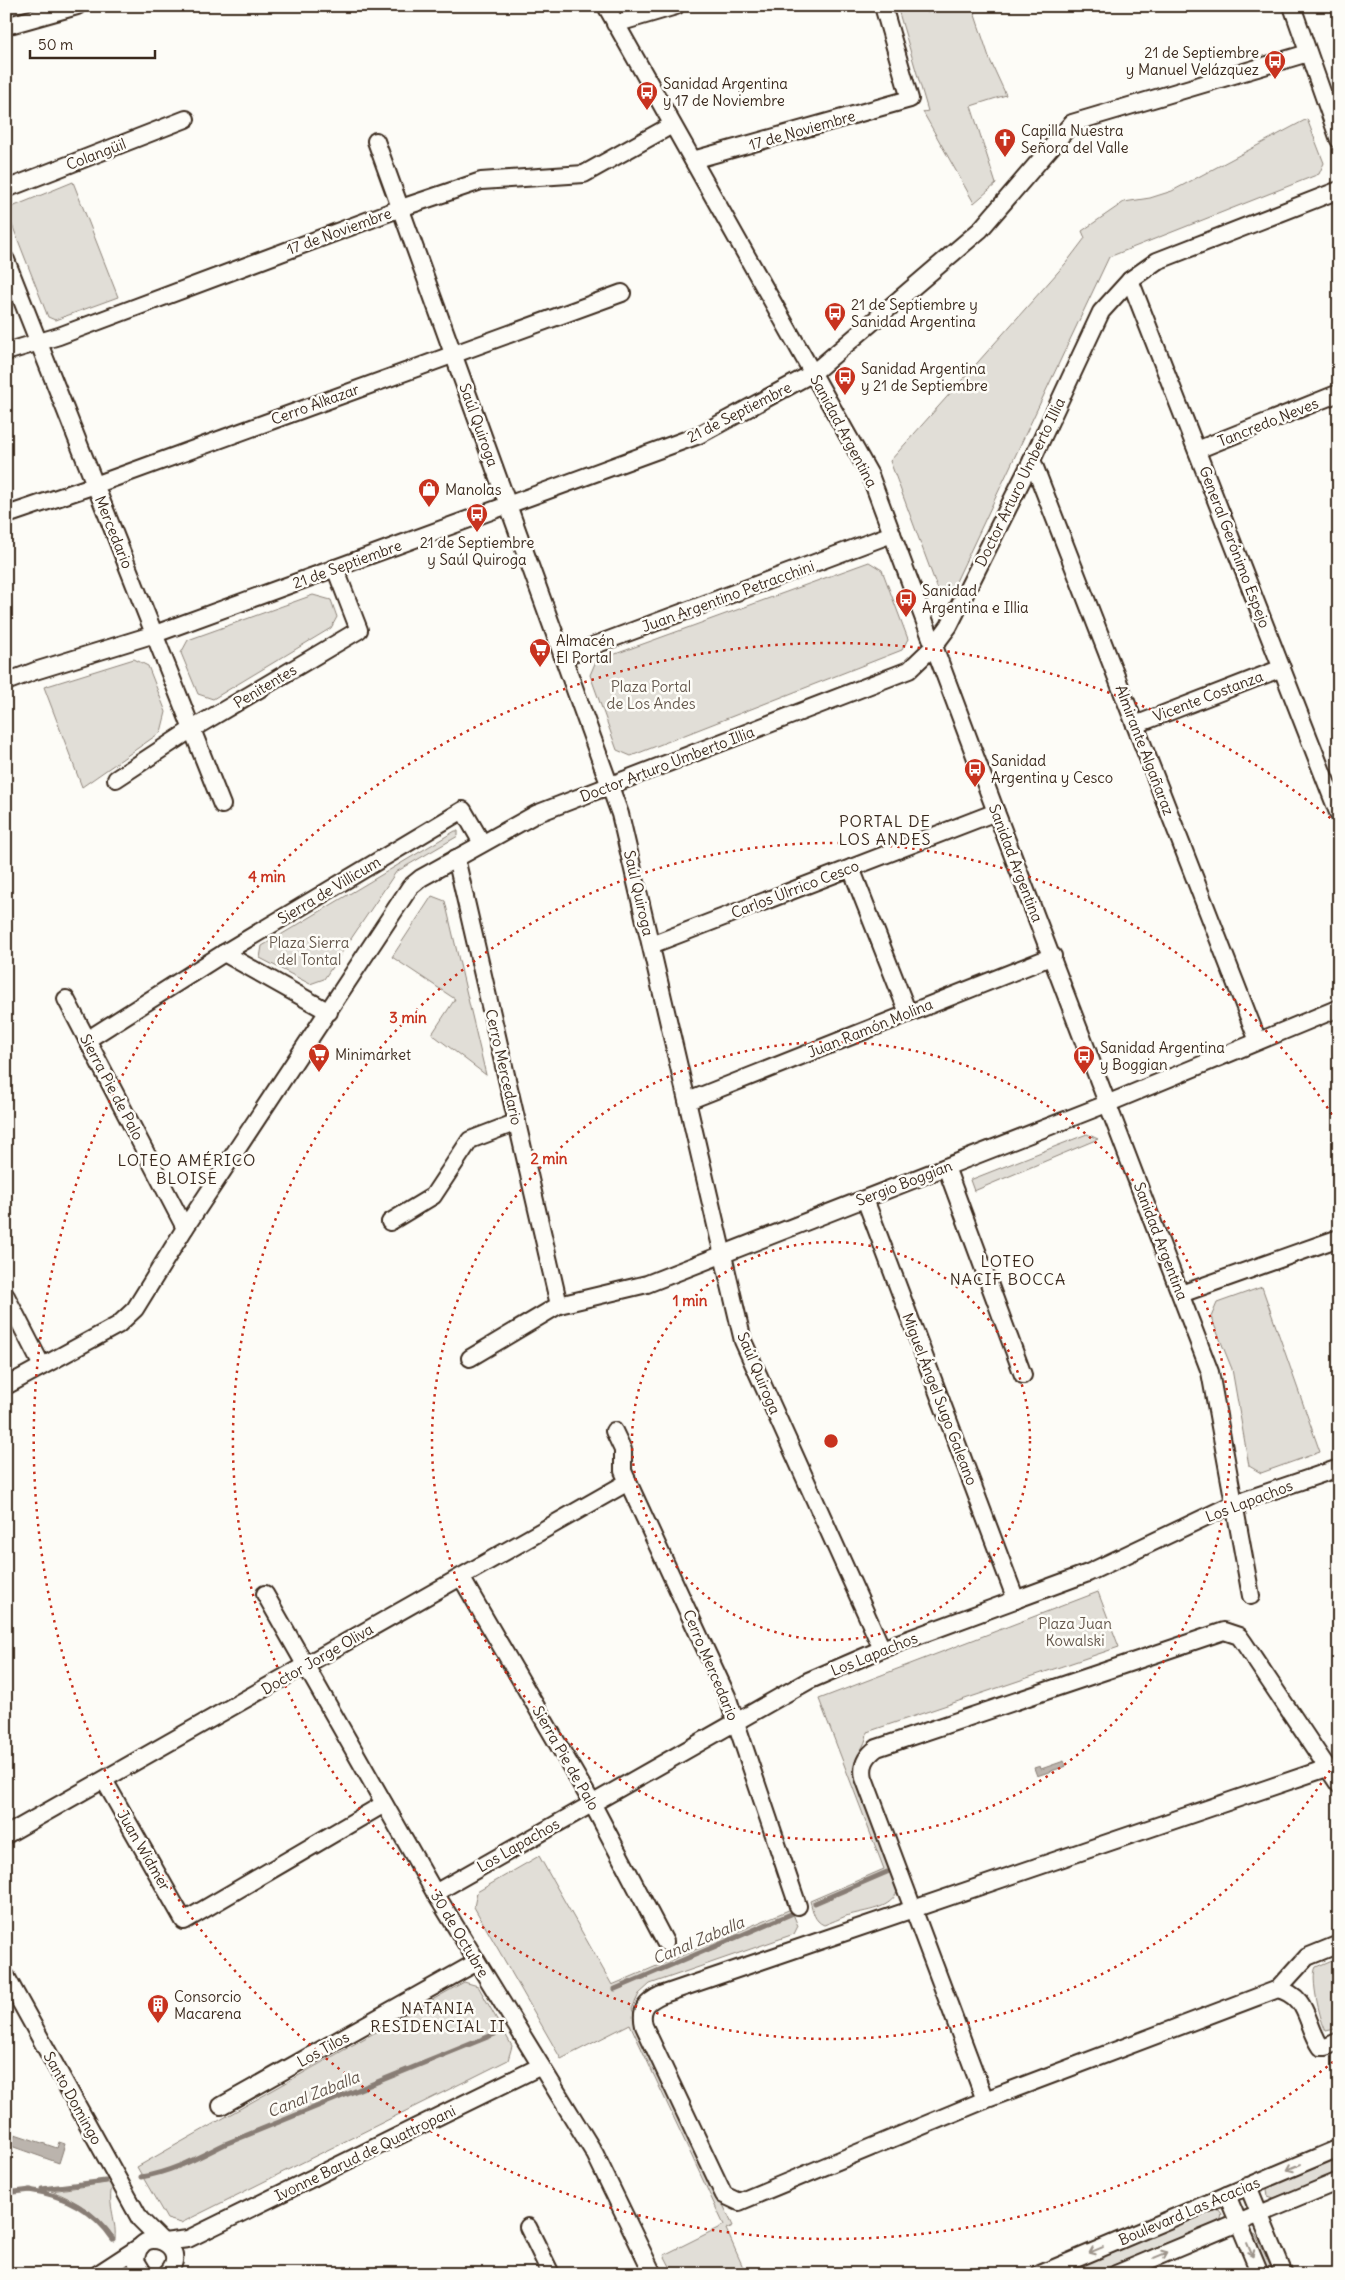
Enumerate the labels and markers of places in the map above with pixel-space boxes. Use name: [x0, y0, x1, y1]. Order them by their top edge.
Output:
place label: 21 de Septiembre y Manuel Velázquez: [1126, 43, 1259, 79]
bus stop icon: 21 de Septiembre y Manuel Velázquez: [1263, 49, 1287, 80]
place label: Sanidad Argentina y 17 de Noviembre: [663, 74, 788, 110]
bus stop icon: Sanidad Argentina y 17 de Noviembre: [635, 80, 659, 111]
place label: Capilla Nuestra Señora del Valle: [1021, 121, 1129, 157]
church icon: Capilla Nuestra Señora del Valle: [993, 127, 1017, 158]
place label: 21 de Septiembre y Sanidad Argentina: [851, 295, 978, 331]
bus stop icon: 21 de Septiembre y Sanidad Argentina: [823, 301, 847, 332]
place label: Sanidad Argentina y 21 de Septiembre: [861, 359, 988, 395]
bus stop icon: Sanidad Argentina y 21 de Septiembre: [833, 365, 857, 396]
shop icon: Manolas: [417, 477, 441, 508]
place label: Manolas: [445, 480, 502, 499]
bus stop icon: 21 de Septiembre y Saúl Quiroga: [465, 502, 489, 533]
place label: 21 de Septiembre y Saúl Quiroga: [420, 533, 534, 569]
place label: Sanidad Argentina e Illia: [922, 581, 1029, 617]
bus stop icon: Sanidad Argentina e Illia: [894, 587, 918, 618]
place label: Almacén El Portal: [556, 631, 615, 667]
supermarket icon: Almacén El Portal: [528, 637, 552, 668]
place label: Sanidad Argentina y Cesco: [991, 751, 1113, 787]
bus stop icon: Sanidad Argentina y Cesco: [963, 757, 987, 788]
place label: Sanidad Argentina y Boggian: [1100, 1038, 1225, 1074]
supermarket icon: Minimarket: [307, 1042, 331, 1073]
bus stop icon: Sanidad Argentina y Boggian: [1072, 1044, 1096, 1075]
place label: Minimarket: [335, 1045, 411, 1064]
centre of rings: [822, 1432, 840, 1450]
place label: Consorcio Macarena: [174, 1987, 242, 2023]
building icon: Consorcio Macarena: [146, 1993, 170, 2024]

